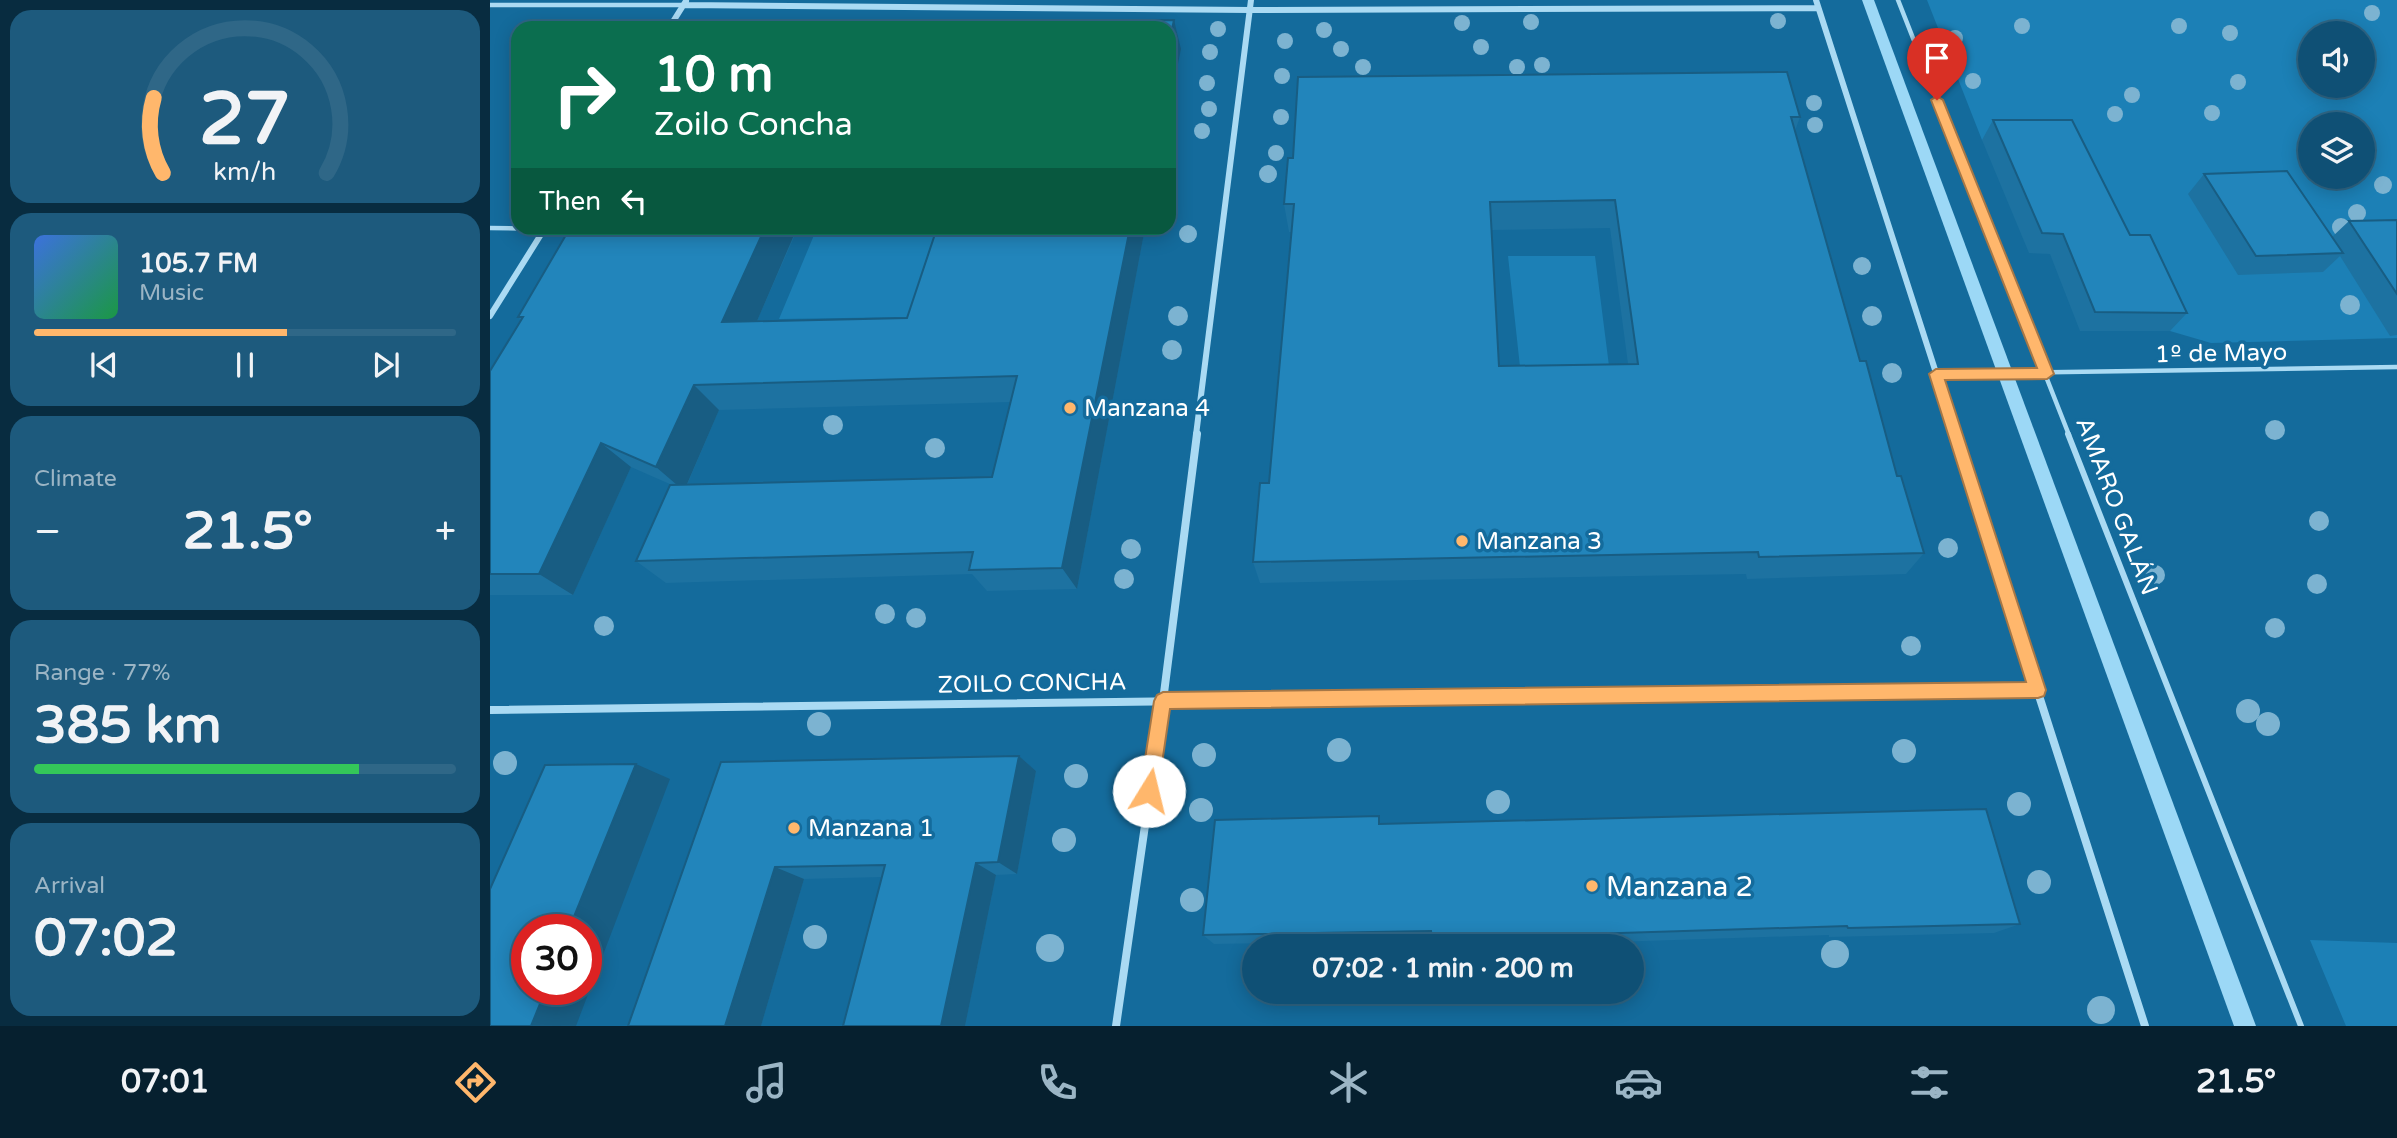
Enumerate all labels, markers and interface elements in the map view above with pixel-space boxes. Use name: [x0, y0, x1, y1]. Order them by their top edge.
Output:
map controls: [2298, 21, 2375, 189]
button: sound: [2298, 21, 2375, 98]
pin: [1907, 28, 1967, 100]
icon: arrive: [1918, 39, 1956, 77]
text: 10 m: [654, 46, 773, 105]
icon: right: [539, 49, 630, 140]
text: 27: [199, 76, 291, 164]
text: Zoilo Concha: [654, 106, 853, 144]
button: layers: [2298, 112, 2375, 189]
text: km/h: [214, 156, 276, 186]
icon: left: [615, 182, 653, 220]
text: Then: [539, 186, 601, 217]
text: 105.7 FM: [139, 248, 258, 279]
text: Music: [139, 279, 204, 307]
street label: 1º de Mayo: [2155, 338, 2287, 369]
icon: previous: [85, 346, 123, 384]
icon: pause: [226, 346, 264, 384]
icon: next: [367, 346, 405, 384]
place label: Manzana 4: [1084, 394, 1210, 423]
marker: Manzana 4: [1062, 400, 1078, 416]
street label: AMARO GALÁN: [2069, 413, 2165, 599]
text: Climate: [34, 465, 117, 493]
text: 21.5°: [183, 500, 313, 563]
text: −: [34, 509, 61, 555]
text: +: [435, 509, 456, 555]
place label: Manzana 3: [1476, 527, 1602, 556]
marker: Manzana 3: [1454, 533, 1470, 549]
text: Range · 77%: [34, 659, 170, 687]
street label: ZOILO CONCHA: [937, 667, 1127, 700]
text: 385 km: [34, 694, 222, 757]
position arrow: [1112, 754, 1186, 828]
place label: Manzana 1: [808, 814, 934, 843]
marker: Manzana 1: [786, 820, 802, 836]
place label: Manzana 2: [1606, 870, 1753, 904]
text: Arrival: [34, 872, 105, 900]
marker: Manzana 2: [1584, 878, 1600, 894]
text: 07:02: [34, 907, 178, 970]
speed limit sign: 30: [511, 914, 602, 1005]
text: 07:02 · 1 min · 200 m: [1312, 953, 1574, 984]
icon: directions: [451, 1058, 500, 1107]
icon: music: [742, 1058, 791, 1107]
icon: phone: [1033, 1058, 1082, 1107]
icon: climate: [1324, 1058, 1373, 1107]
icon: car: [1614, 1058, 1663, 1107]
icon: filters: [1905, 1058, 1954, 1107]
text: 07:01: [121, 1063, 210, 1101]
text: 21.5°: [2196, 1063, 2276, 1101]

